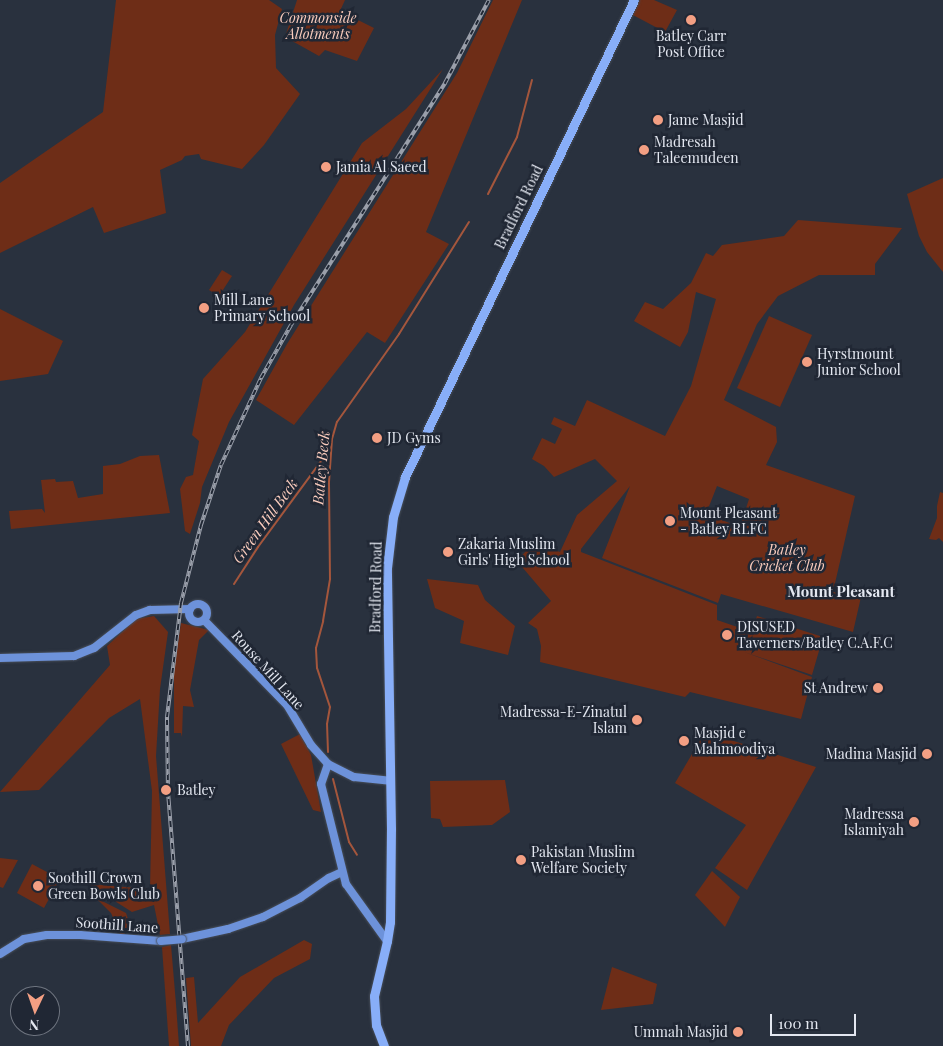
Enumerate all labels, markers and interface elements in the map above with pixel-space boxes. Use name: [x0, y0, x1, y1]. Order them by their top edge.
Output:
park label: Commonside Allotments: [280, 10, 356, 42]
marker: Batley Carr Post Office: [685, 14, 697, 26]
place label: Batley Carr Post Office: [655, 28, 727, 60]
place label: Jame Masjid: [668, 112, 744, 128]
marker: Jame Masjid: [652, 114, 664, 126]
place label: Madresah Taleemudeen: [654, 134, 739, 166]
marker: Madresah Taleemudeen: [638, 144, 650, 156]
place label: Jamia Al Saeed: [336, 159, 427, 175]
marker: Jamia Al Saeed: [320, 161, 332, 173]
street label: Bradford Road: [491, 162, 547, 252]
place label: Mill Lane Primary School: [214, 292, 311, 324]
marker: Mill Lane Primary School: [198, 302, 210, 314]
place label: Hyrstmount Junior School: [817, 346, 901, 378]
marker: Hyrstmount Junior School: [801, 356, 813, 368]
water label: Batley Beck: [309, 430, 333, 506]
place label: JD Gyms: [387, 430, 441, 446]
marker: JD Gyms: [371, 432, 383, 444]
water label: Green Hill Beck: [228, 475, 302, 567]
place label: Mount Pleasant - Batley RLFC: [680, 505, 777, 538]
marker: Mount Pleasant - Batley RLFC: [664, 515, 676, 527]
place label: Zakaria Muslim Girls' High School: [458, 536, 570, 568]
street label: Bradford Road: [367, 541, 385, 633]
park label: Batley Cricket Club: [749, 542, 825, 574]
marker: Zakaria Muslim Girls' High School: [442, 546, 454, 558]
district label: Mount Pleasant: [787, 583, 895, 601]
place label: DISUSED Taverners/Batley C.A.F.C: [737, 619, 893, 652]
street label: Rouse Mill Lane: [228, 627, 308, 713]
marker: DISUSED Taverners/Batley C.A.F.C: [721, 629, 733, 641]
place label: St Andrew: [803, 680, 868, 696]
marker: St Andrew: [872, 682, 884, 694]
place label: Madressa-E-Zinatul Islam: [500, 704, 627, 736]
marker: Madressa-E-Zinatul Islam: [631, 714, 643, 726]
place label: Masjid e Mahmoodiya: [694, 725, 775, 758]
marker: Masjid e Mahmoodiya: [678, 735, 690, 747]
place label: Madina Masjid: [826, 746, 917, 762]
marker: Madina Masjid: [921, 748, 933, 760]
place label: Batley: [177, 782, 216, 798]
marker: Batley: [159, 783, 173, 797]
place label: Madressa Islamiyah: [843, 806, 904, 839]
marker: Madressa Islamiyah: [908, 816, 920, 828]
place label: Pakistan Muslim Welfare Society: [531, 844, 635, 876]
marker: Pakistan Muslim Welfare Society: [515, 854, 527, 866]
place label: Soothill Crown Green Bowls Club: [48, 870, 160, 902]
marker: Soothill Crown Green Bowls Club: [32, 880, 44, 892]
street label: Soothill Lane: [75, 914, 159, 936]
north arrow: [10, 986, 60, 1036]
scale bar: [773, 1004, 859, 1036]
text: 100 m: [778, 1013, 819, 1033]
text: N: [29, 1016, 40, 1035]
place label: Ummah Masjid: [634, 1024, 728, 1040]
marker: Ummah Masjid: [732, 1026, 744, 1038]

